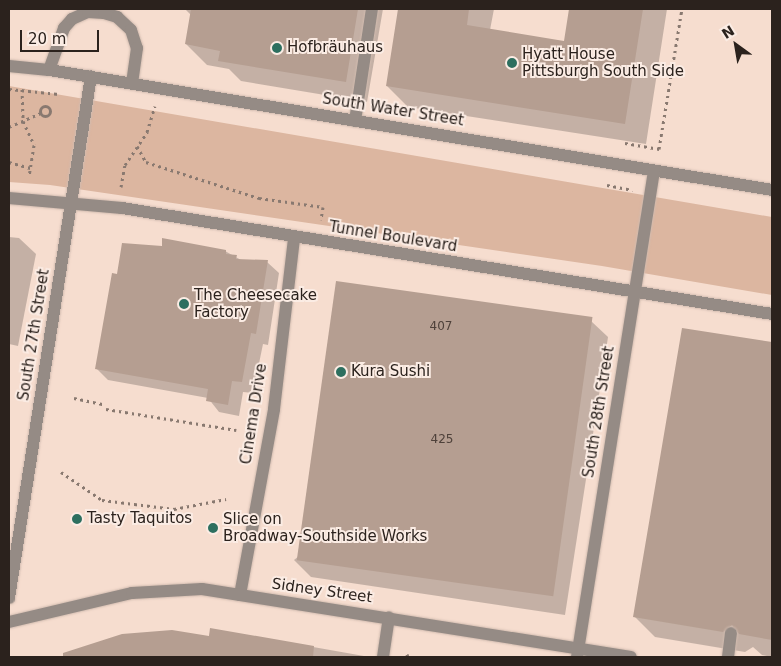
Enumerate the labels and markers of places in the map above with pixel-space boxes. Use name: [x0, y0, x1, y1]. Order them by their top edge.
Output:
place label: Hofbräuhaus: [287, 39, 383, 57]
marker: Hofbräuhaus: [271, 42, 283, 54]
place label: Hyatt House Pittsburgh South Side: [522, 45, 684, 80]
marker: Hyatt House Pittsburgh South Side: [506, 57, 518, 69]
place label: The Cheesecake Factory: [194, 286, 317, 321]
marker: The Cheesecake Factory: [178, 298, 190, 310]
place label: Kura Sushi: [351, 363, 430, 381]
marker: Kura Sushi: [335, 366, 347, 378]
place label: Tasty Taquitos: [87, 510, 192, 528]
place label: Slice on Broadway-Southside Works: [223, 510, 427, 545]
marker: Tasty Taquitos: [71, 513, 83, 525]
marker: Slice on Broadway-Southside Works: [207, 522, 219, 534]

